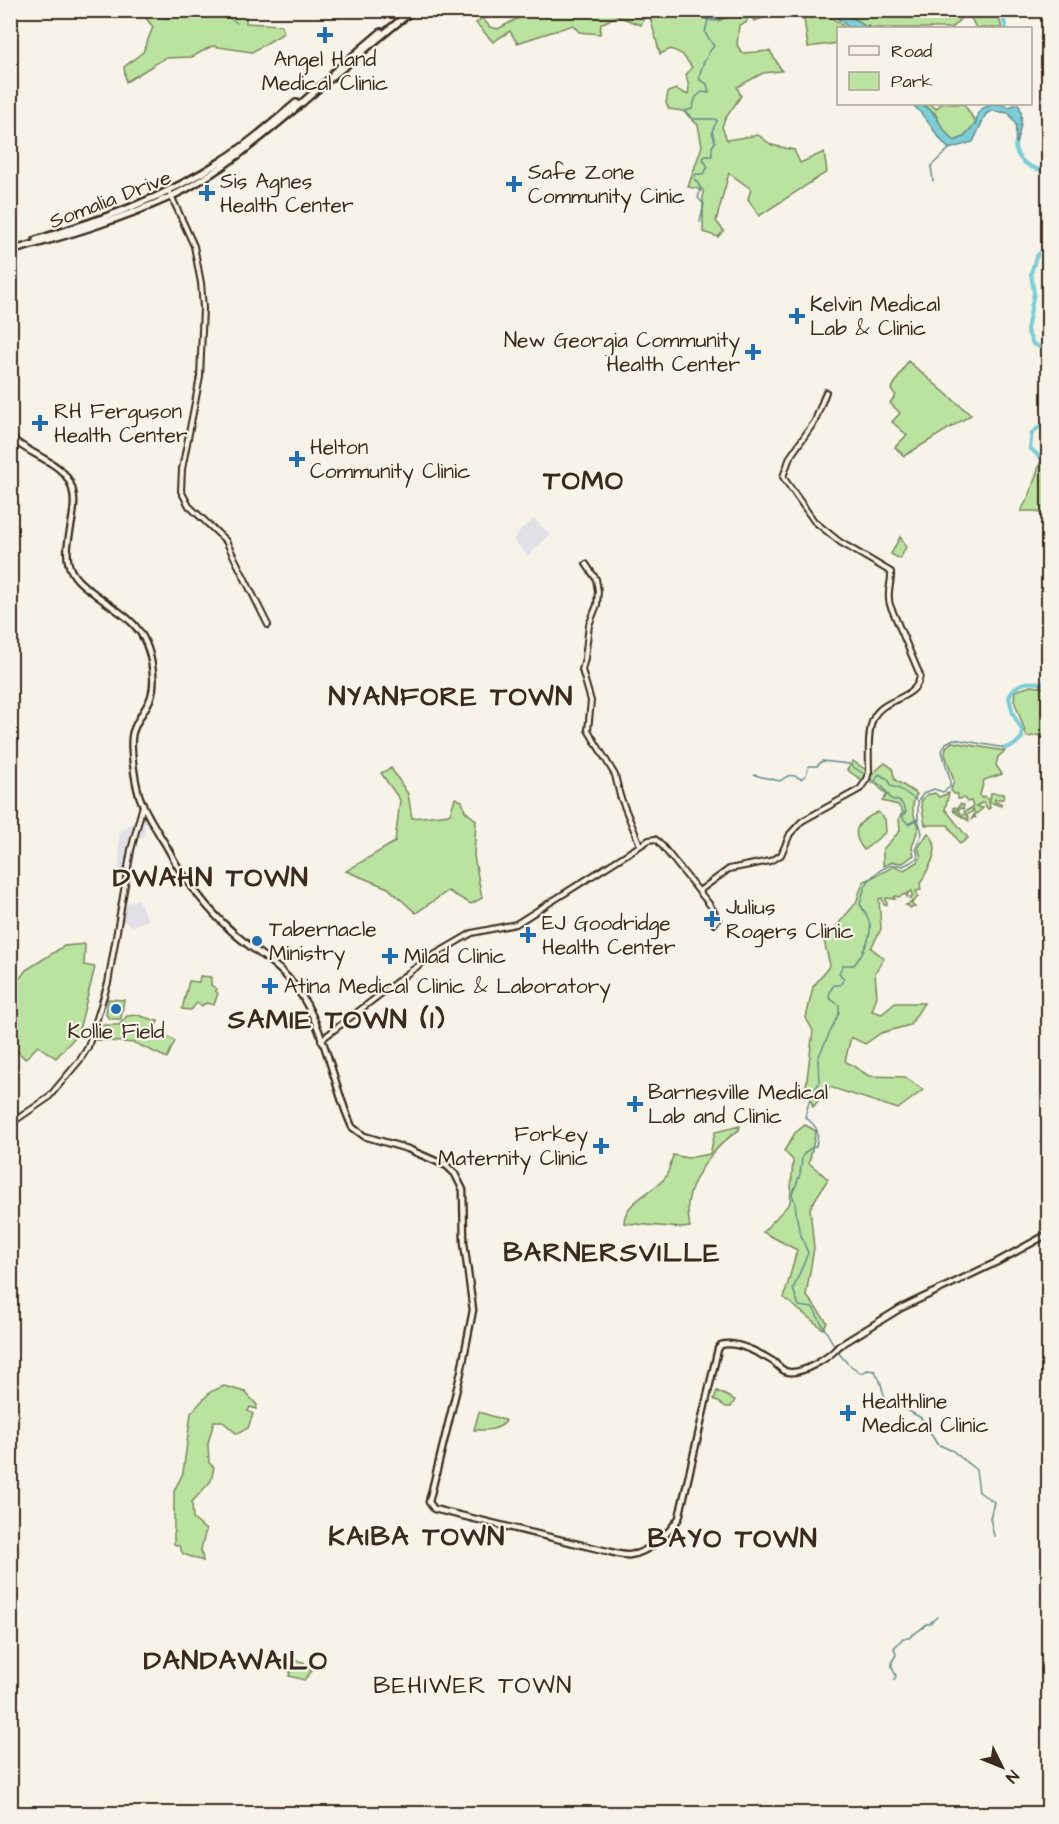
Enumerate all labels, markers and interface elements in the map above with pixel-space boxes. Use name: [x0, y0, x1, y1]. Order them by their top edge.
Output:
marker: Angel Hand Medical Clinic: [316, 26, 334, 44]
legend: [837, 27, 1032, 105]
text: Road: [891, 39, 932, 64]
place label: Angel Hand Medical Clinic: [262, 45, 388, 98]
text: Park: [891, 69, 933, 94]
place label: Safe Zone Community Cinic: [528, 158, 685, 213]
street label: Somalia Drive: [45, 163, 175, 236]
place label: Sis Agnes Health Center: [220, 167, 354, 220]
marker: Safe Zone Community Cinic: [505, 175, 523, 193]
marker: Sis Agnes Health Center: [198, 184, 216, 202]
place label: Kelvin Medical Lab & Clinic: [810, 290, 940, 343]
marker: Kelvin Medical Lab & Clinic: [788, 307, 806, 325]
place label: New Georgia Community Health Center: [504, 326, 740, 379]
marker: New Georgia Community Health Center: [744, 343, 762, 361]
place label: RH Ferguson Health Center: [54, 397, 188, 450]
marker: RH Ferguson Health Center: [31, 414, 49, 432]
place label: Helton Community Clinic: [310, 433, 470, 488]
marker: Helton Community Clinic: [288, 450, 306, 468]
district label: TOMO: [542, 462, 625, 500]
district label: NYANFORE TOWN: [328, 678, 574, 716]
district label: DWAHN TOWN: [113, 859, 309, 897]
place label: Julius Rogers Clinic: [726, 893, 854, 948]
place label: EJ Goodridge Health Center: [542, 909, 676, 962]
marker: Julius Rogers Clinic: [703, 910, 721, 928]
place label: Tabernacle Ministry: [269, 915, 377, 970]
marker: EJ Goodridge Health Center: [519, 926, 537, 944]
marker: Tabernacle Ministry: [250, 934, 264, 948]
place label: Milad Clinic: [404, 942, 506, 971]
marker: Milad Clinic: [381, 947, 399, 965]
place label: Atina Medical Clinic & Laboratory: [284, 972, 611, 1003]
marker: Atina Medical Clinic & Laboratory: [261, 977, 279, 995]
district label: SAMIE TOWN (1): [227, 1001, 446, 1039]
marker: Kollie Field: [109, 1002, 123, 1016]
place label: Kollie Field: [67, 1017, 165, 1046]
place label: Barnesville Medical Lab and Clinic: [648, 1078, 828, 1131]
marker: Barnesville Medical Lab and Clinic: [626, 1095, 644, 1113]
place label: Forkey Maternity Clinic: [438, 1120, 588, 1175]
marker: Forkey Maternity Clinic: [592, 1137, 610, 1155]
district label: BARNERSVILLE: [503, 1234, 721, 1272]
place label: Healthline Medical Clinic: [862, 1387, 989, 1440]
marker: Healthline Medical Clinic: [839, 1404, 857, 1422]
district label: KAIBA TOWN: [328, 1518, 506, 1556]
district label: BAYO TOWN: [648, 1520, 818, 1558]
district label: DANDAWAILO: [143, 1642, 329, 1680]
district label: BEHIWER TOWN: [373, 1669, 573, 1703]
north arrow: [972, 1737, 1032, 1797]
text: N: [1001, 1765, 1024, 1788]

